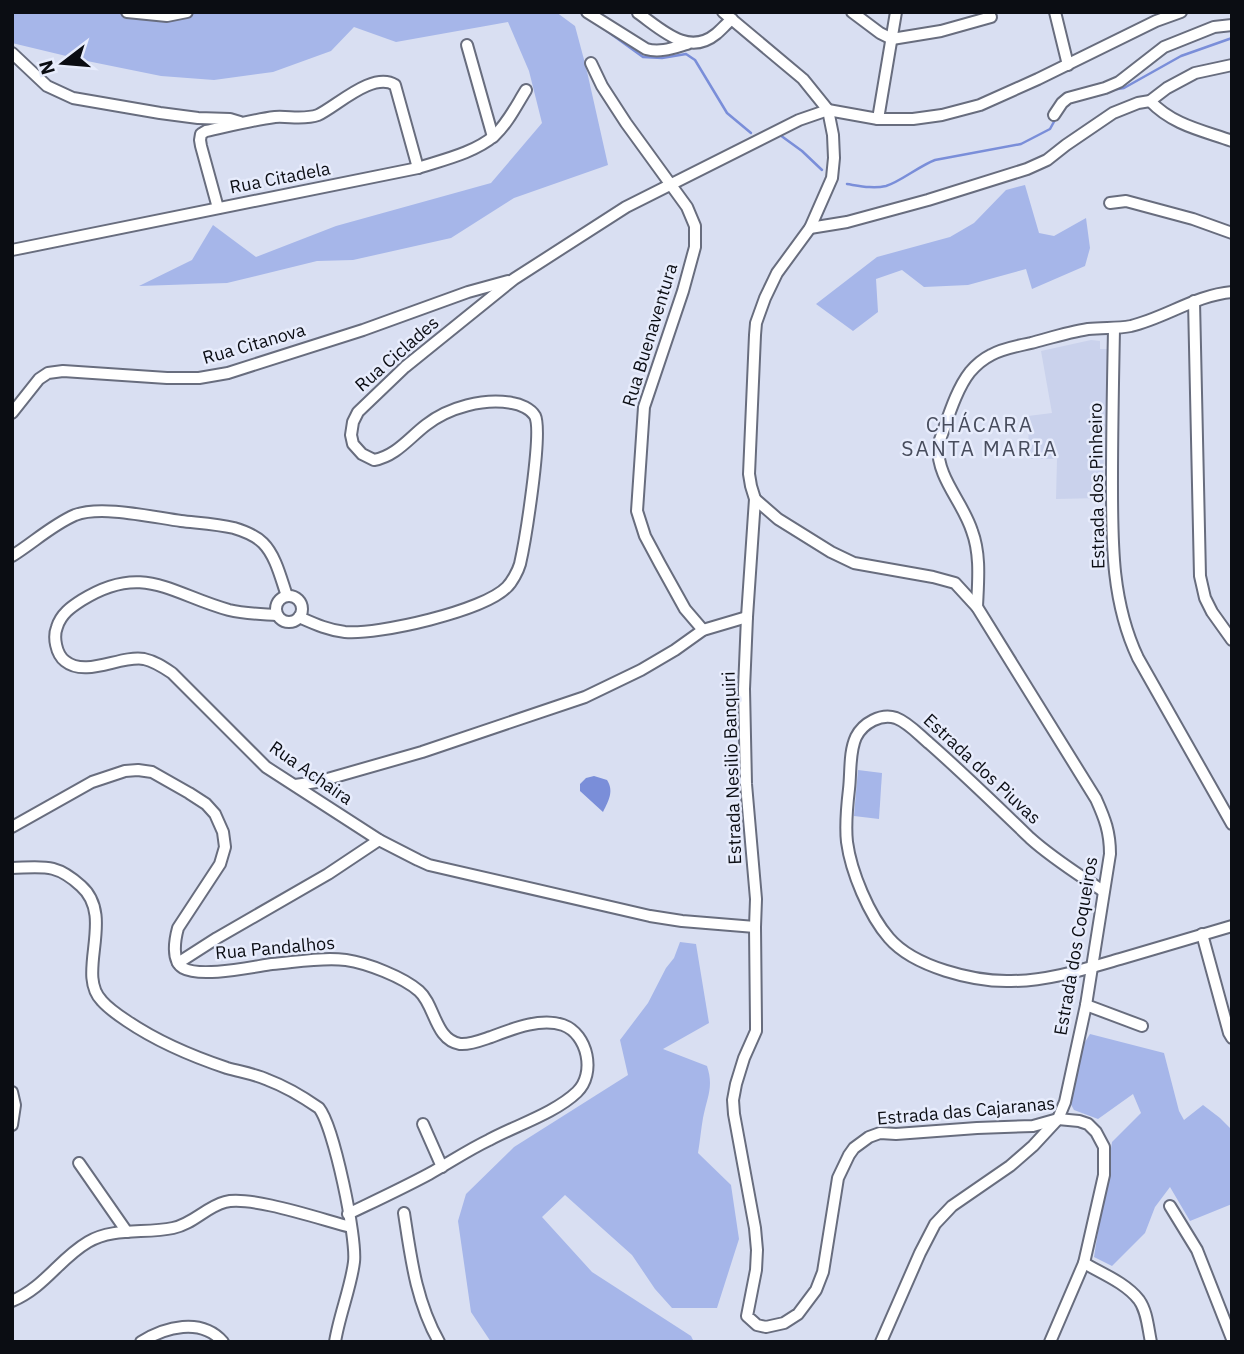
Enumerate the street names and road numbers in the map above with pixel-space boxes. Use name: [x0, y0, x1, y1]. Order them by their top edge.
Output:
street label: Rua Citadela: [228, 156, 333, 199]
street label: Rua Buenaventura: [617, 260, 682, 409]
street label: Rua Ciclades: [350, 311, 443, 396]
street label: Rua Citanova: [200, 318, 308, 369]
street label: Estrada dos Pinheiro: [1084, 403, 1109, 569]
street label: Estrada Nesilio Banquiri: [717, 671, 746, 865]
street label: Estrada dos Piuvas: [919, 708, 1046, 829]
street label: Rua Achaira: [265, 735, 358, 810]
street label: Estrada dos Coqueiros: [1048, 855, 1103, 1037]
street label: Rua Pandalhos: [214, 931, 336, 964]
street label: Estrada das Cajaranas: [876, 1091, 1056, 1130]

